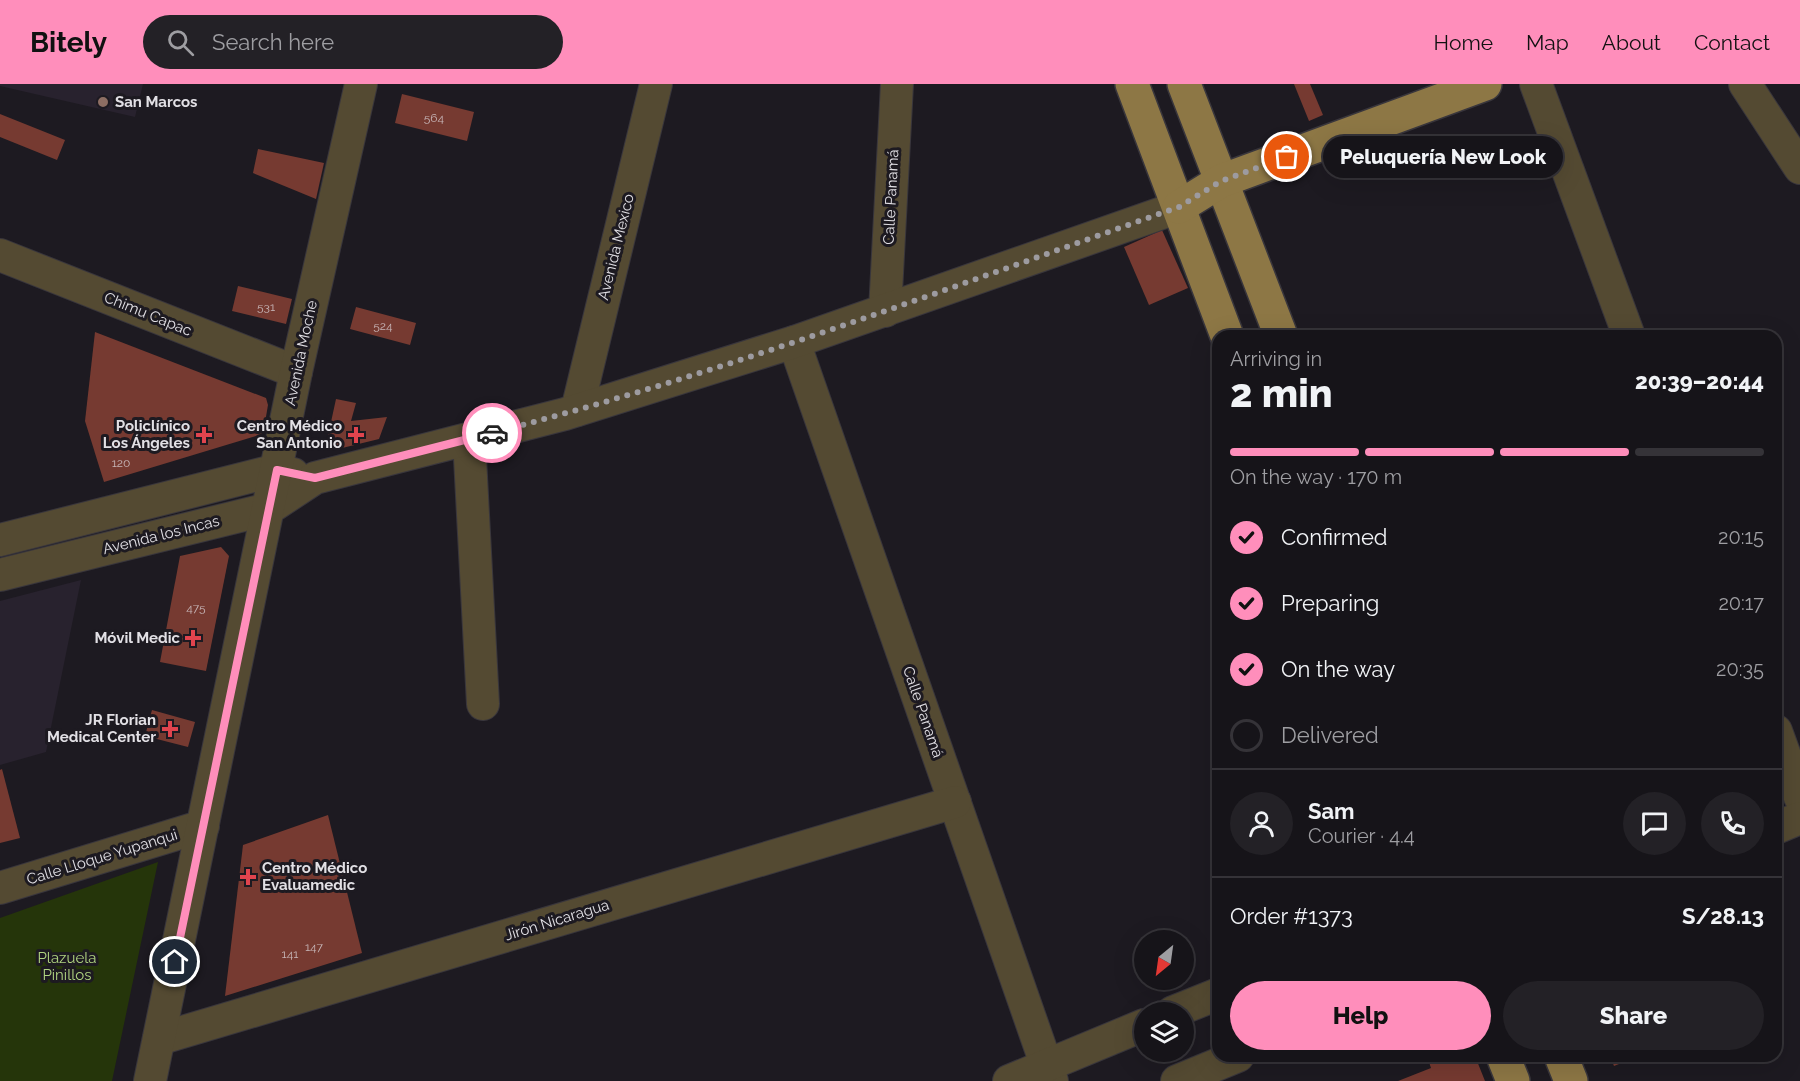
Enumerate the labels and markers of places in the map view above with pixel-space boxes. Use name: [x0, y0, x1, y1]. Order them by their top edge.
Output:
place label: San Marcos: [115, 93, 198, 111]
marker: San Marcos: [96, 95, 110, 109]
pin: [1261, 131, 1312, 182]
callout: Peluquería New Look: [1323, 136, 1563, 178]
place label: Policlínico Los Ángeles: [103, 417, 190, 452]
place label: Centro Médico San Antonio: [237, 417, 342, 452]
marker: Policlínico Los Ángeles: [195, 426, 213, 444]
marker: Centro Médico San Antonio: [347, 426, 365, 444]
place label: Móvil Medic: [95, 629, 181, 647]
marker: Móvil Medic: [184, 629, 202, 647]
place label: JR Florian Medical Center: [47, 711, 156, 746]
marker: JR Florian Medical Center: [161, 720, 179, 738]
place label: Centro Médico Evaluamedic: [262, 859, 367, 894]
marker: Centro Médico Evaluamedic: [239, 868, 257, 886]
pin: [149, 936, 200, 987]

